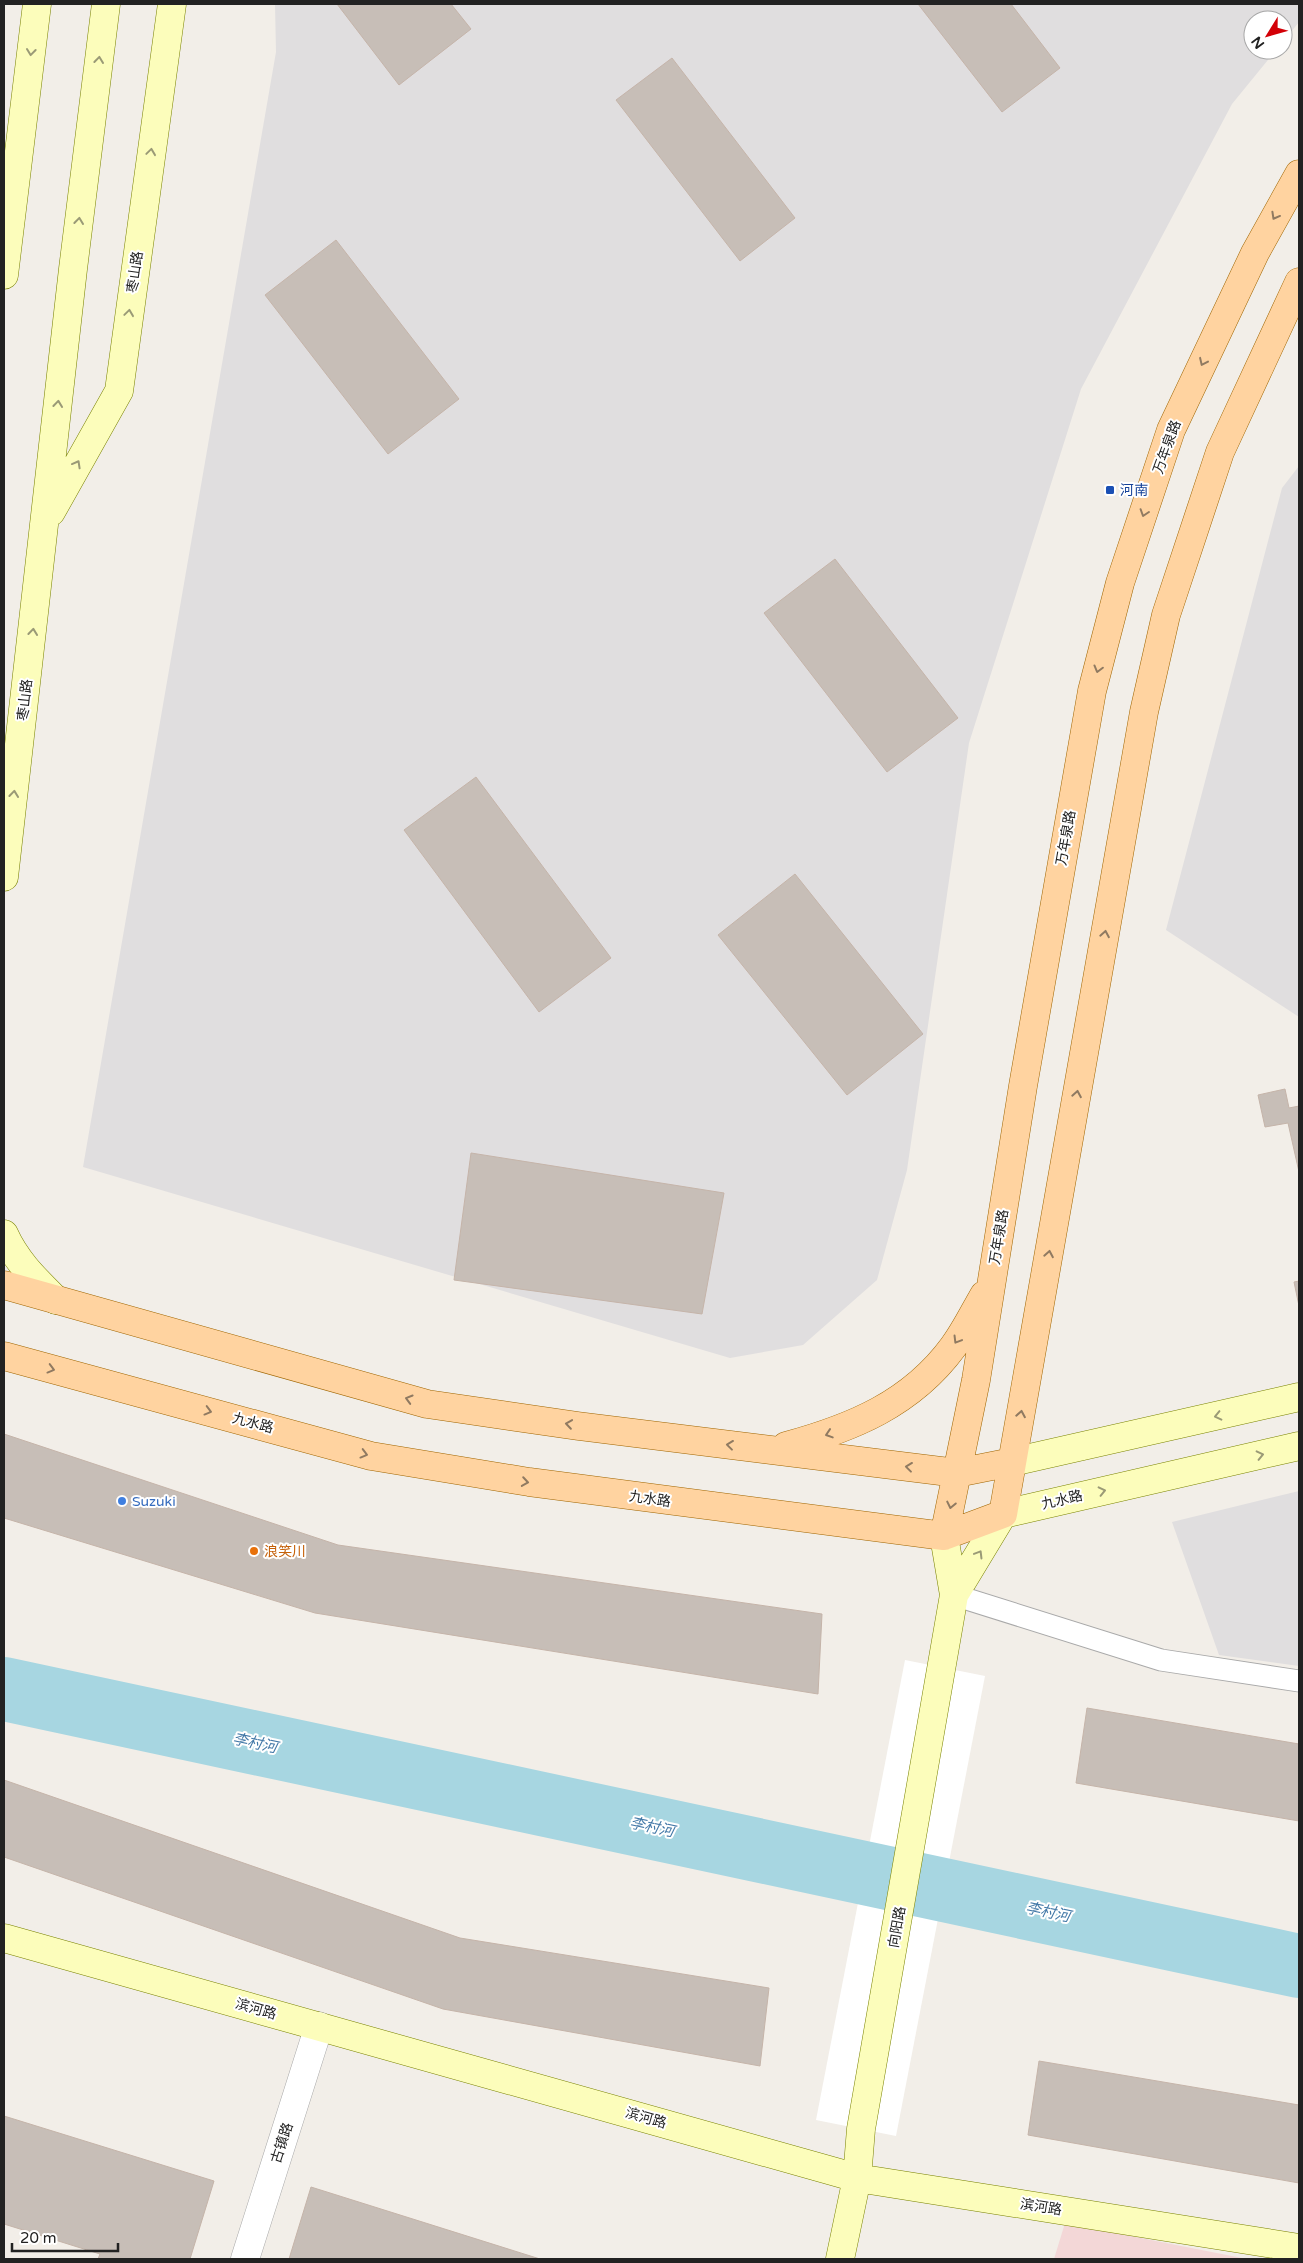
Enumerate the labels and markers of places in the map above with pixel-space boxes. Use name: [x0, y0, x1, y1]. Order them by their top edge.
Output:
place label: 河南: [1120, 482, 1148, 499]
marker: 河南: [1104, 484, 1116, 496]
place label: Suzuki: [132, 1493, 176, 1510]
marker: Suzuki: [116, 1495, 128, 1507]
place label: 浪笑川: [264, 1543, 306, 1560]
marker: 浪笑川: [248, 1545, 260, 1557]

